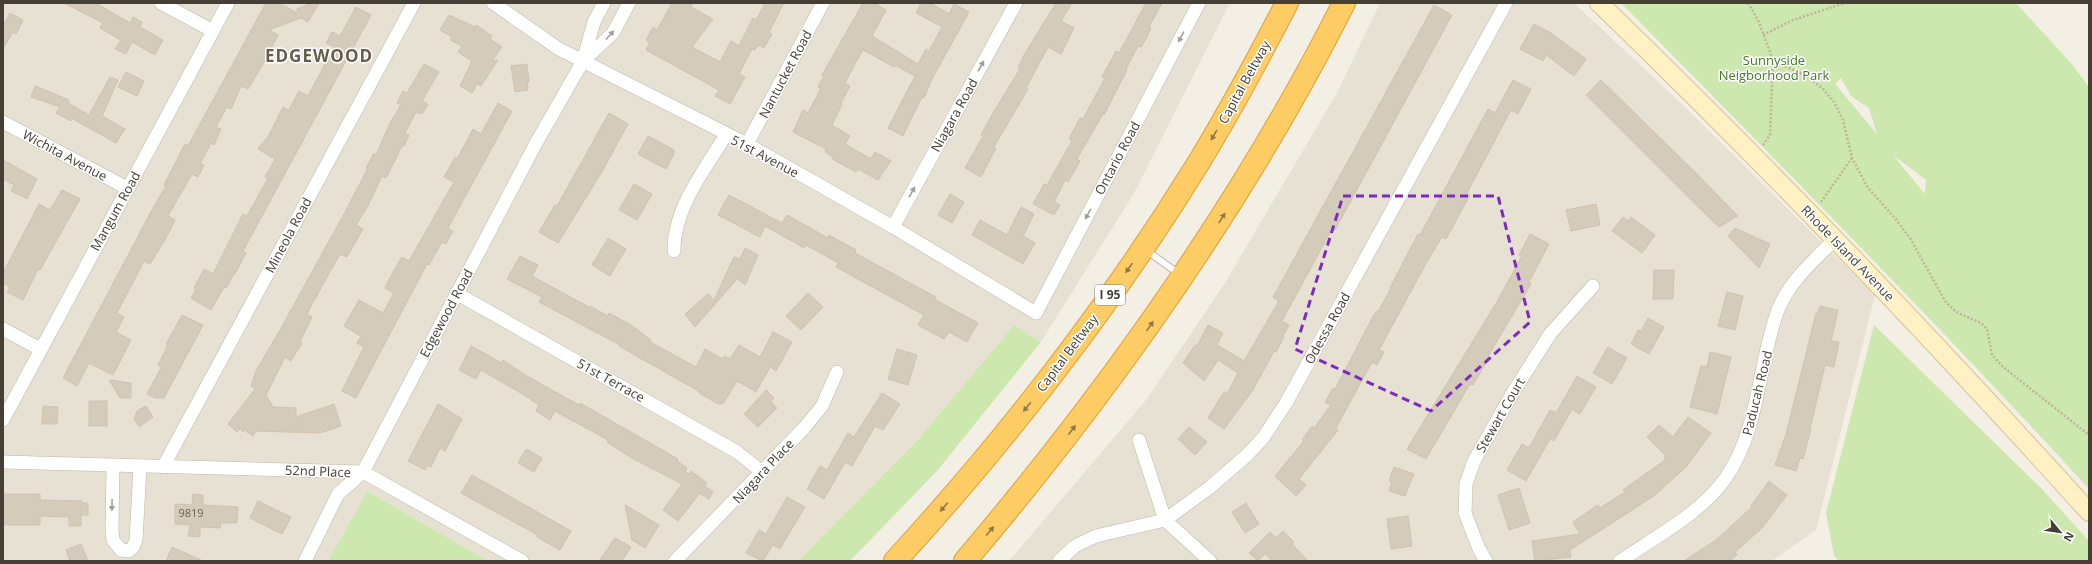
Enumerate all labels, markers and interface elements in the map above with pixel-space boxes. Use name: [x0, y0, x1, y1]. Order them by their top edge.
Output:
street label: Nantucket Road: [754, 27, 816, 121]
one-way arrow: [605, 30, 614, 40]
one-way arrow: [1178, 32, 1184, 43]
street label: Capital Beltway: [1214, 37, 1275, 127]
district label: EDGEWOOD: [265, 44, 373, 67]
park label: Sunnyside Neigborhood Park: [1719, 51, 1829, 84]
one-way arrow: [978, 60, 984, 72]
street label: Niagara Road: [926, 75, 982, 155]
street label: Ontario Road: [1090, 118, 1144, 198]
street label: Wichita Avenue: [20, 125, 110, 185]
one-way arrow: [1211, 129, 1218, 141]
street label: 51st Avenue: [728, 131, 802, 181]
street label: Mangum Road: [86, 168, 144, 254]
one-way arrow: [909, 187, 915, 198]
street label: Mineola Road: [261, 194, 315, 276]
street label: Rhode Island Avenue: [1797, 201, 1899, 305]
one-way arrow: [1084, 209, 1091, 220]
one-way arrow: [1218, 212, 1225, 224]
one-way arrow: [1125, 263, 1133, 273]
street label: Edgewood Road: [415, 266, 477, 360]
road number: I 95: [1095, 285, 1125, 305]
street label: Odessa Road: [1300, 289, 1354, 367]
street label: Capital Beltway: [1032, 310, 1102, 395]
one-way arrow: [1145, 321, 1153, 331]
street label: Paducah Road: [1738, 349, 1776, 437]
street label: 51st Terrace: [574, 354, 648, 406]
street label: Stewart Court: [1471, 374, 1529, 456]
one-way arrow: [1023, 401, 1031, 412]
one-way arrow: [1068, 425, 1076, 436]
street label: Niagara Place: [728, 435, 798, 507]
street label: 52nd Place: [285, 461, 351, 481]
one-way arrow: [109, 499, 116, 511]
one-way arrow: [939, 501, 948, 512]
house number: 9819: [178, 505, 204, 520]
north arrow: [2040, 512, 2080, 552]
one-way arrow: [986, 526, 995, 537]
text: N: [2060, 530, 2078, 545]

